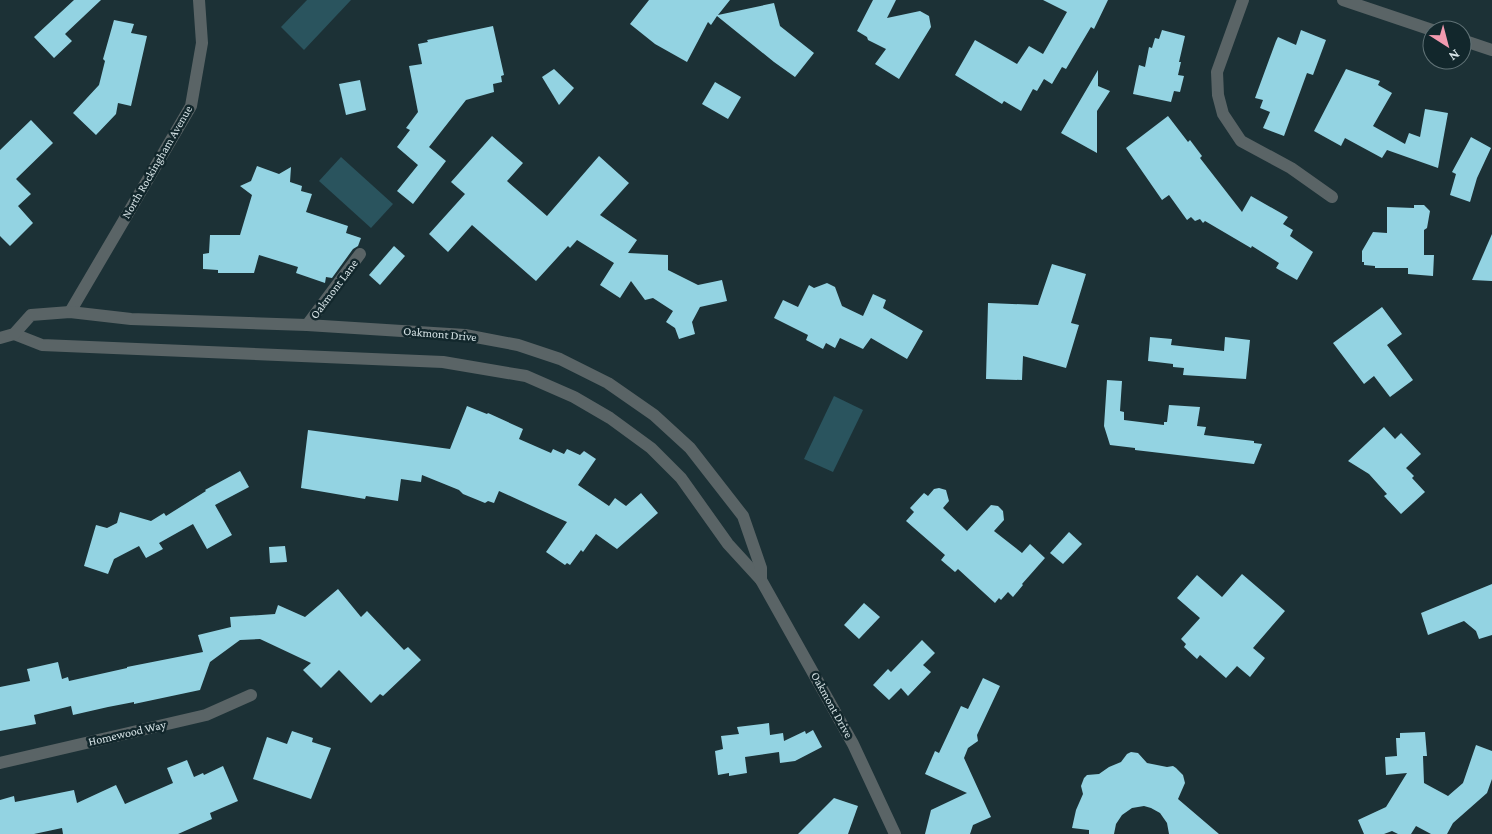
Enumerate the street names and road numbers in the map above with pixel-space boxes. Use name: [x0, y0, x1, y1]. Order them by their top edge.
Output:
street label: North Rockingham Avenue: [119, 103, 195, 221]
street label: Oakmont Lane: [307, 256, 361, 322]
street label: Oakmont Drive: [403, 324, 477, 344]
street label: Oakmont Drive: [808, 669, 856, 741]
street label: Homewood Way: [87, 717, 168, 749]

